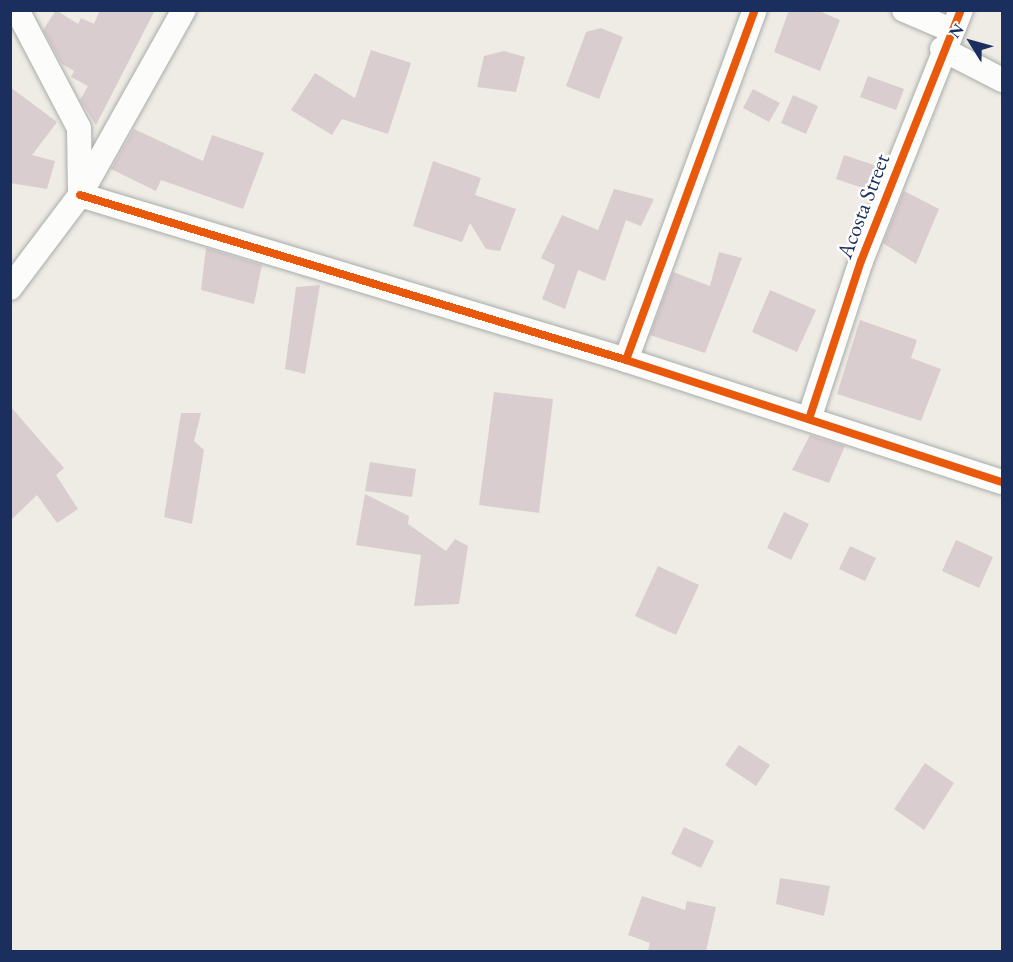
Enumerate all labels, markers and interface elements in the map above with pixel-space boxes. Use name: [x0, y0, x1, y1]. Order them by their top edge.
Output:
north arrow: [941, 12, 1001, 72]
text: N: [944, 19, 969, 42]
street label: Acosta Street: [831, 150, 895, 262]

